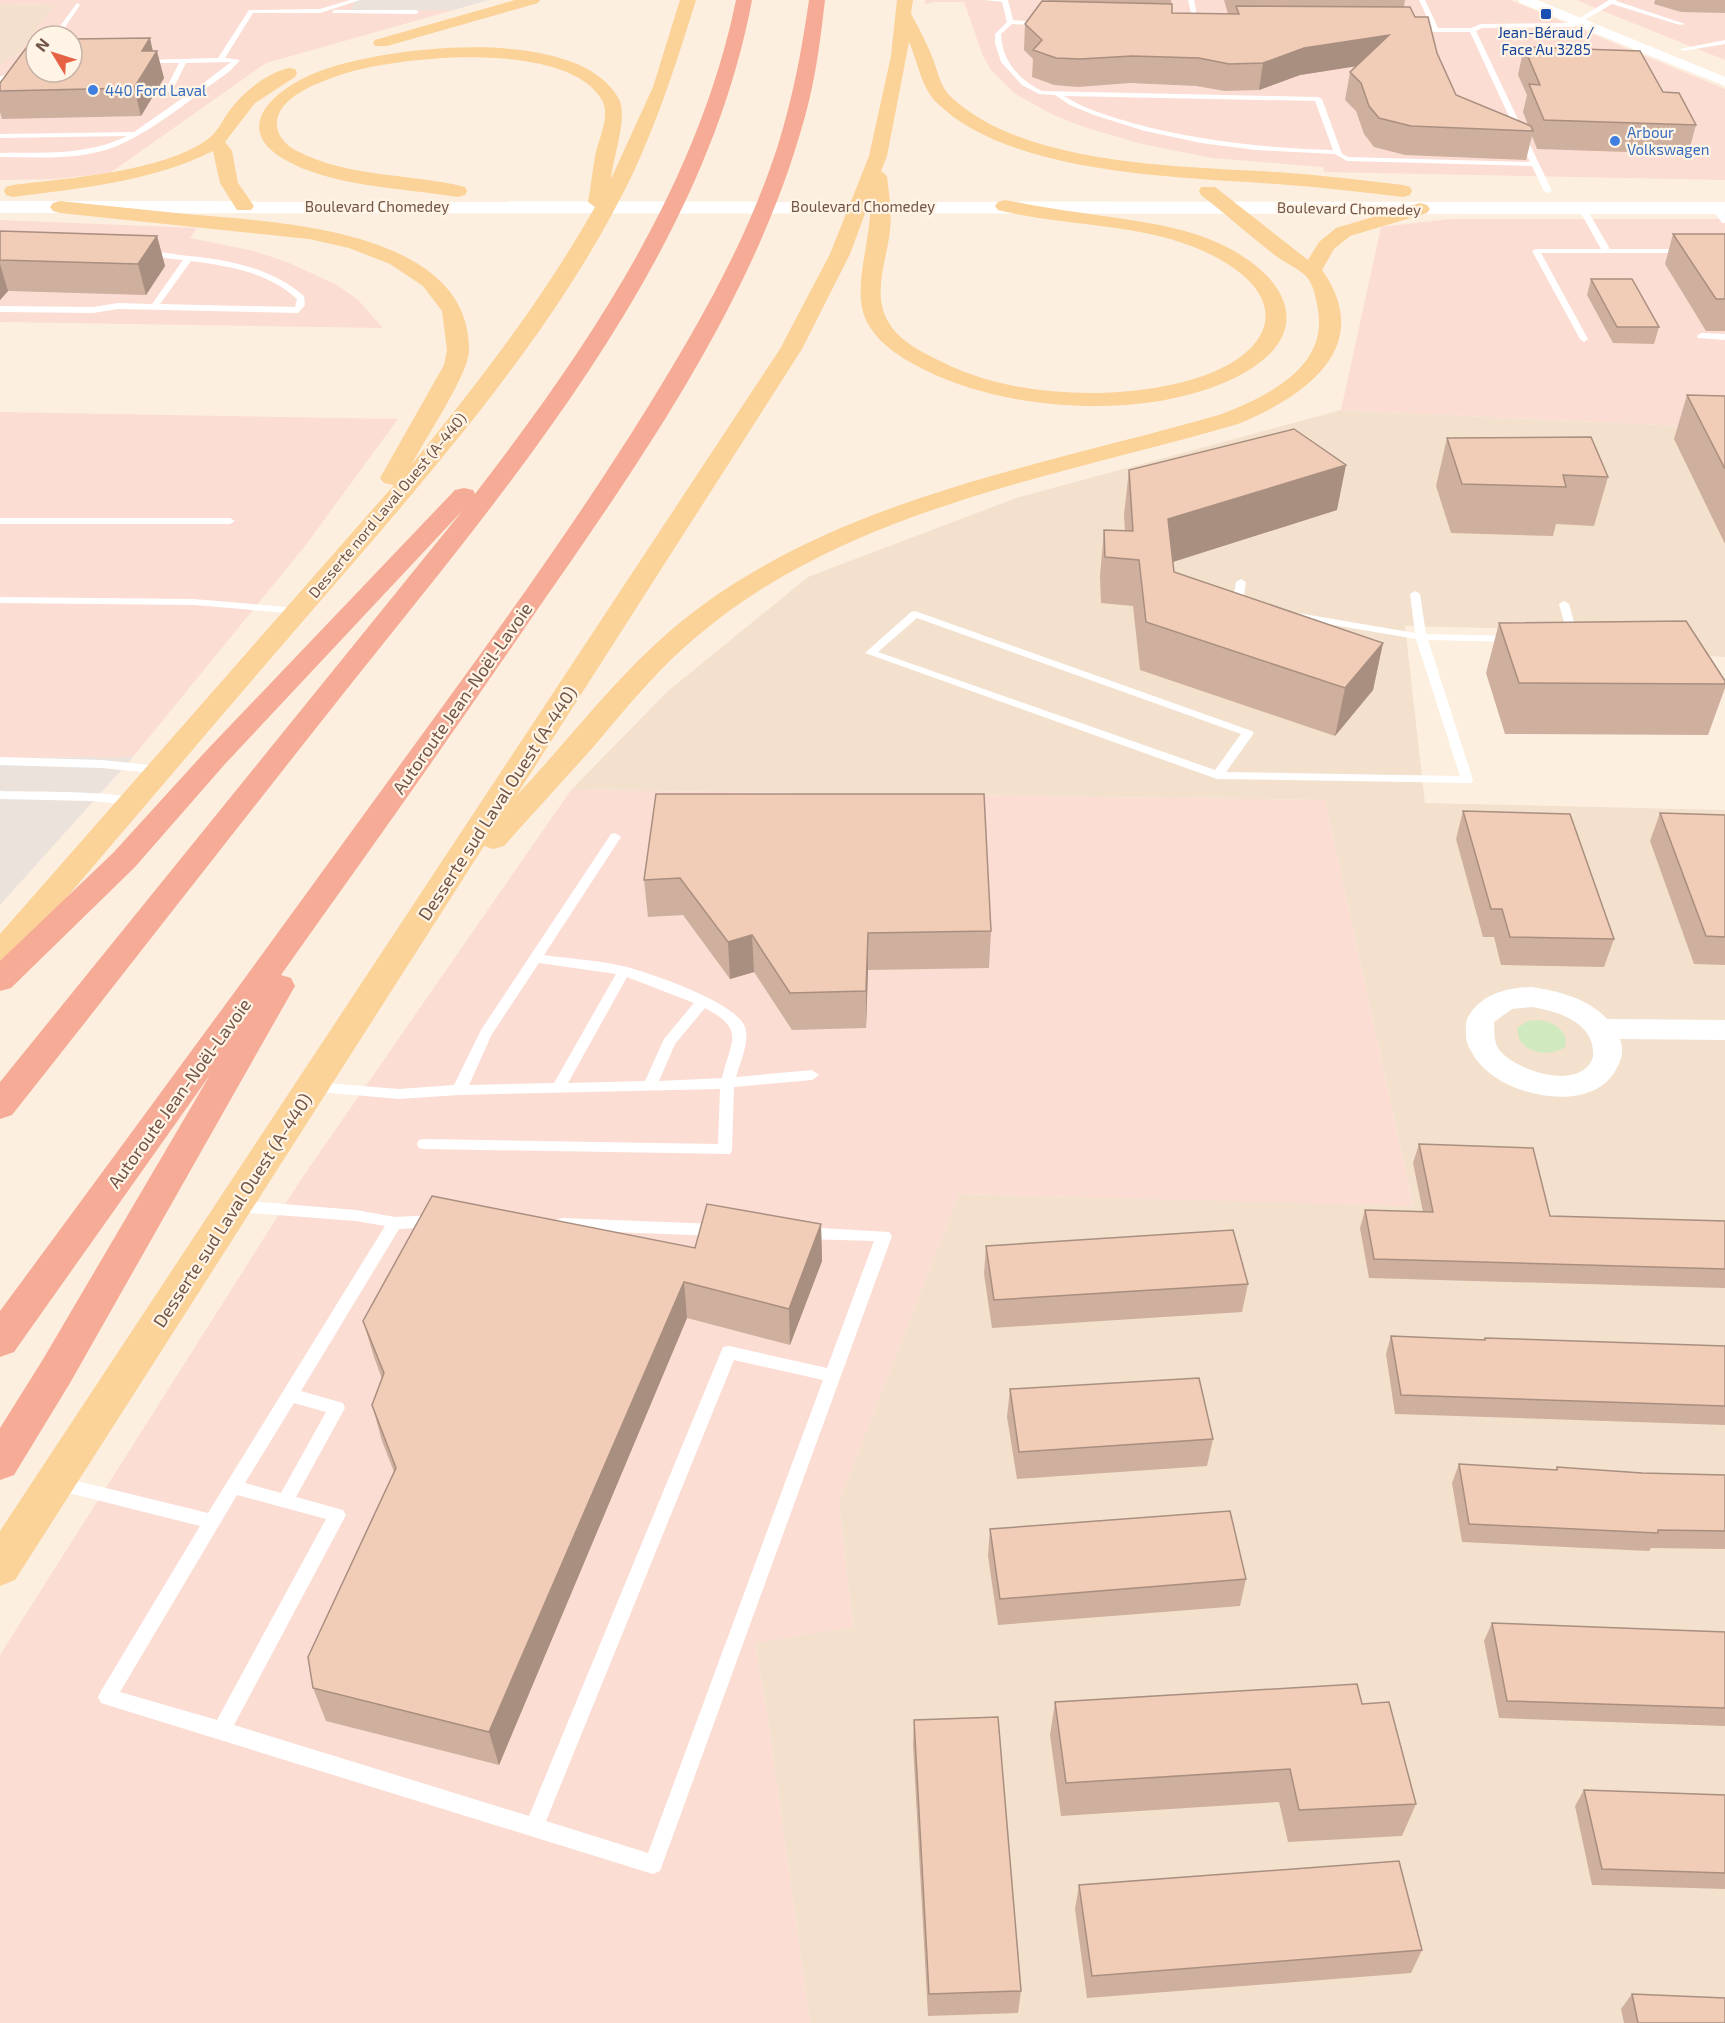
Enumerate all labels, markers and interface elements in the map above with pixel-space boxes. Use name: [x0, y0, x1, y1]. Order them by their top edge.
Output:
marker: Jean-Béraud / Face Au 3285: [1539, 7, 1553, 21]
place label: Jean-Béraud / Face Au 3285: [1498, 23, 1595, 58]
north arrow: [24, 24, 84, 84]
text: N: [31, 34, 53, 55]
place label: 440 Ford Laval: [105, 81, 207, 99]
marker: 440 Ford Laval: [86, 83, 100, 97]
place label: Arbour Volkswagen: [1627, 123, 1709, 158]
marker: Arbour Volkswagen: [1608, 134, 1622, 148]
street label: Boulevard Chomedey: [305, 197, 449, 215]
street label: Boulevard Chomedey: [791, 197, 935, 215]
street label: Boulevard Chomedey: [1277, 198, 1421, 218]
street label: Desserte nord Laval Ouest (A-440): [304, 409, 470, 601]
street label: Autoroute Jean-Noël-Lavoie: [387, 598, 537, 798]
street label: Desserte sud Laval Ouest (A-440): [413, 682, 581, 924]
street label: Autoroute Jean-Noël-Lavoie: [103, 994, 255, 1192]
street label: Desserte sud Laval Ouest (A-440): [148, 1089, 316, 1331]

